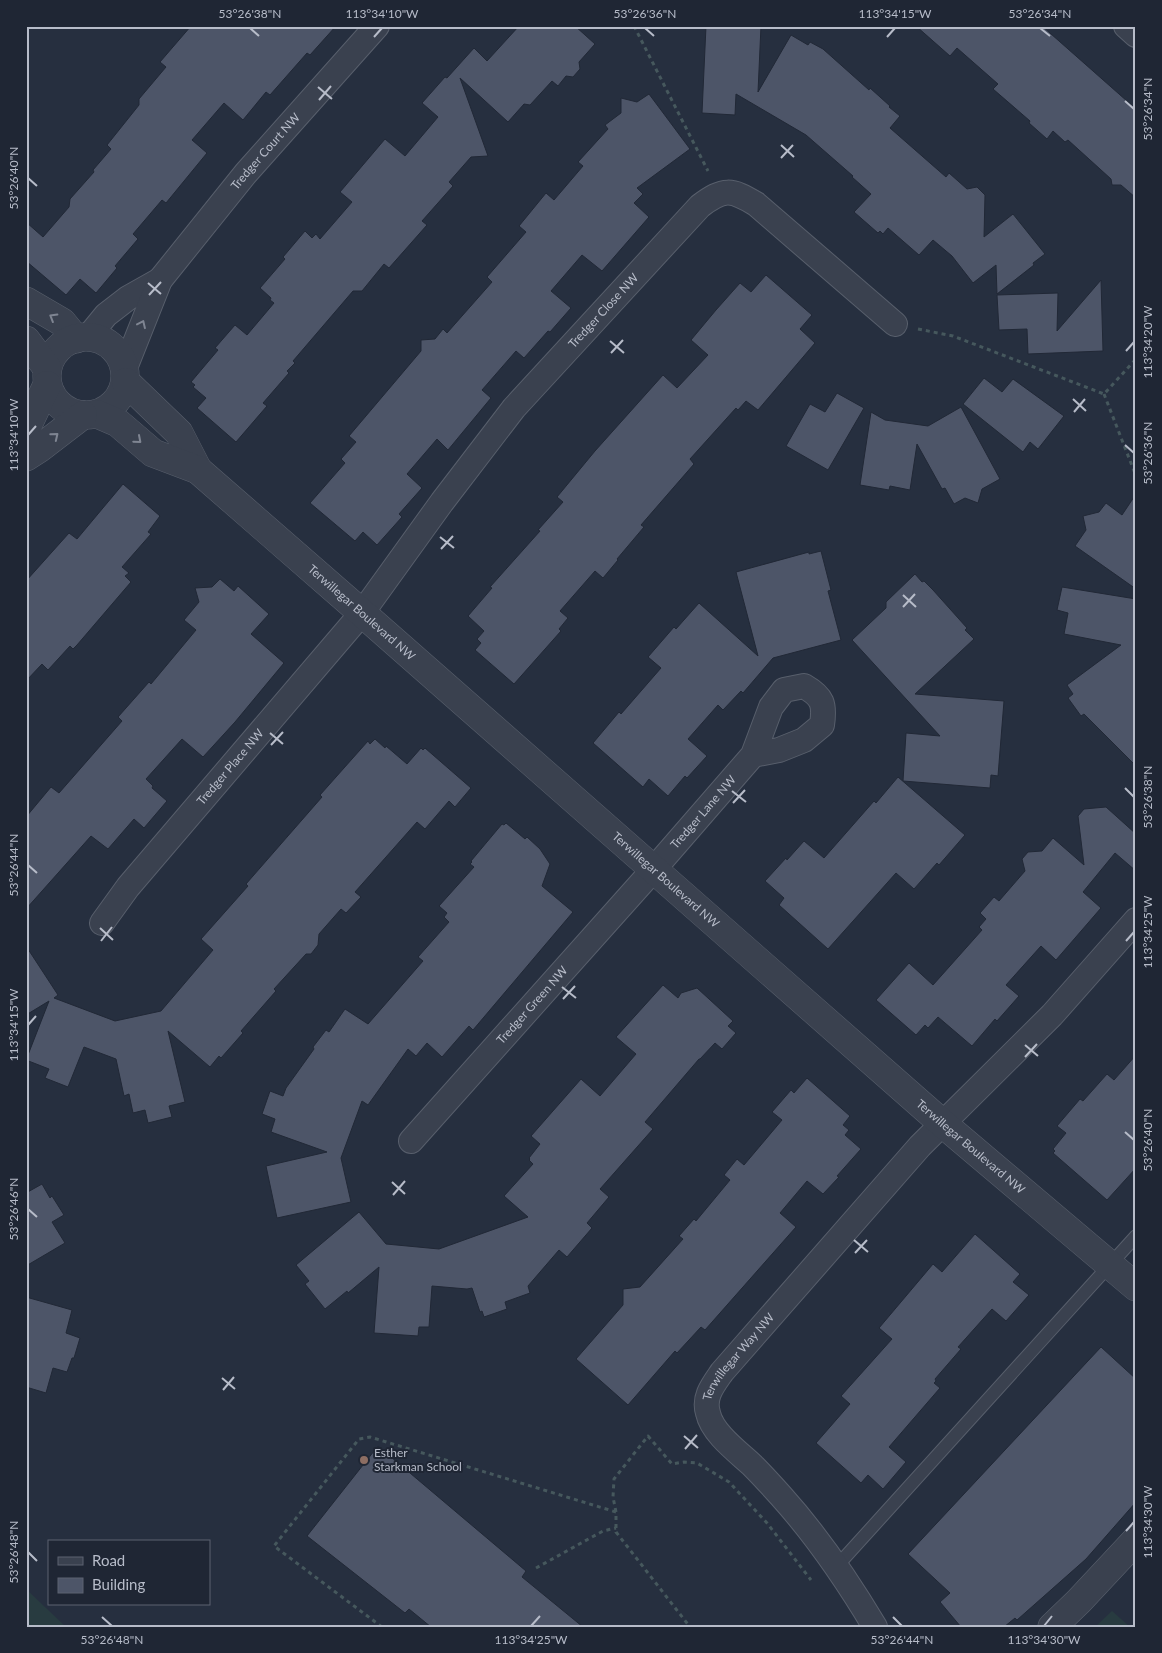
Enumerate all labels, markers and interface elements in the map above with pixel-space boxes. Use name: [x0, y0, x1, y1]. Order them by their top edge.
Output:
text: 53°26'38"N: [219, 6, 281, 21]
text: 113°34'10"W: [345, 6, 419, 21]
text: 53°26'36"N: [614, 6, 676, 21]
text: 113°34'15"W: [858, 6, 932, 21]
text: 53°26'34"N: [1009, 6, 1071, 21]
text: 53°26'34"N: [1140, 78, 1155, 140]
street label: Tredger Court NW: [227, 109, 303, 193]
text: 53°26'40"N: [6, 147, 21, 209]
street label: Tredger Close NW: [565, 269, 642, 351]
text: 113°34'20"W: [1140, 305, 1155, 379]
one-way arrow: [50, 314, 59, 324]
one-way arrow: [136, 320, 146, 329]
text: 113°34'10"W: [6, 398, 21, 472]
text: 53°26'36"N: [1140, 422, 1155, 484]
one-way arrow: [49, 434, 58, 442]
one-way arrow: [132, 434, 141, 443]
street label: Terwillegar Boulevard NW: [305, 561, 419, 664]
street label: Tredger Place NW: [193, 725, 267, 808]
text: 53°26'38"N: [1140, 766, 1155, 828]
street label: Tredger Lane NW: [667, 772, 739, 852]
street label: Terwillegar Boulevard NW: [609, 828, 723, 931]
text: 53°26'44"N: [6, 834, 21, 896]
text: 113°34'25"W: [1140, 895, 1155, 969]
street label: Tredger Green NW: [493, 962, 571, 1047]
text: 113°34'15"W: [6, 988, 21, 1062]
street label: Terwillegar Boulevard NW: [913, 1096, 1029, 1197]
text: 53°26'40"N: [1140, 1109, 1155, 1171]
text: 53°26'46"N: [6, 1178, 21, 1240]
street label: Terwillegar Way NW: [699, 1309, 778, 1402]
place label: Esther Starkman School: [374, 1445, 462, 1474]
marker: Esther Starkman School: [358, 1454, 370, 1466]
text: 113°34'30"W: [1140, 1485, 1155, 1559]
text: 53°26'48"N: [6, 1521, 21, 1583]
legend: [48, 1540, 210, 1606]
text: Road: [92, 1551, 125, 1569]
text: Building: [92, 1575, 145, 1593]
text: 53°26'48"N: [81, 1632, 143, 1647]
text: 113°34'25"W: [494, 1632, 568, 1647]
text: 53°26'44"N: [871, 1632, 933, 1647]
text: 113°34'30"W: [1007, 1632, 1081, 1647]

